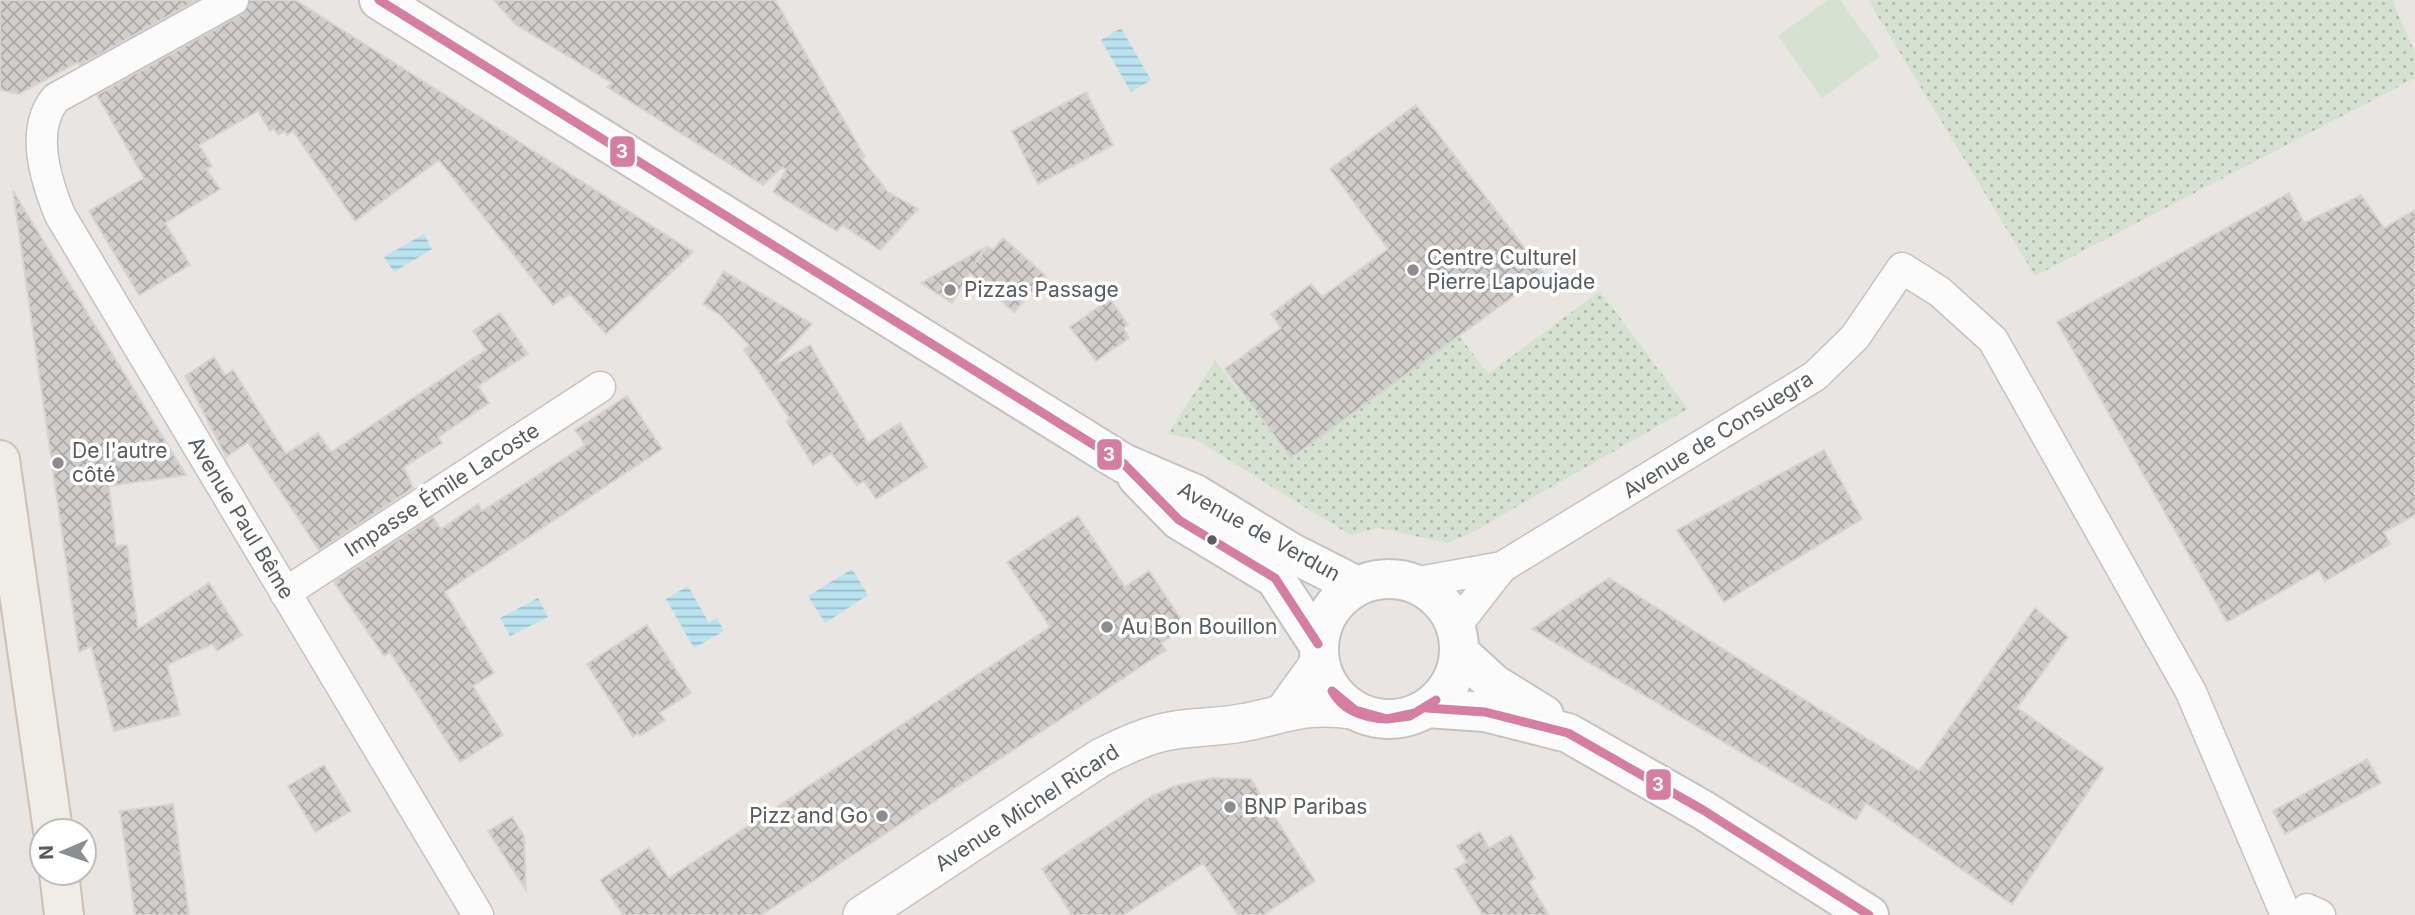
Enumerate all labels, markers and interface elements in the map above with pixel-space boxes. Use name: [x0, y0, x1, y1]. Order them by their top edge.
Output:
line badge: 3: [609, 135, 636, 168]
text: 3: [616, 140, 628, 163]
place label: Centre Culturel Pierre Lapoujade: [1427, 245, 1595, 294]
marker: Centre Culturel Pierre Lapoujade: [1405, 262, 1421, 278]
place label: Pizzas Passage: [964, 277, 1119, 302]
marker: Pizzas Passage: [942, 282, 958, 298]
street label: Avenue de Consuegra: [1618, 366, 1817, 503]
street label: Impasse Émile Lacoste: [339, 416, 544, 562]
street label: Avenue Paul Bême: [183, 432, 300, 603]
place label: De l'autre côté: [72, 438, 168, 487]
line badge: 3: [1096, 438, 1123, 471]
text: 3: [1103, 443, 1115, 466]
marker: De l'autre côté: [50, 455, 66, 471]
street label: Avenue de Verdun: [1174, 477, 1345, 587]
unlabelled marker: [1205, 533, 1219, 547]
place label: Au Bon Bouillon: [1121, 614, 1277, 639]
marker: Au Bon Bouillon: [1099, 619, 1115, 635]
street label: Avenue Michel Ricard: [930, 739, 1123, 876]
line badge: 3: [1645, 768, 1672, 801]
text: 3: [1652, 773, 1664, 796]
place label: BNP Paribas: [1244, 794, 1367, 819]
marker: BNP Paribas: [1222, 799, 1238, 815]
place label: Pizz and Go: [749, 803, 868, 828]
marker: Pizz and Go: [874, 808, 890, 824]
north arrow: [28, 817, 98, 887]
text: N: [35, 845, 58, 860]

